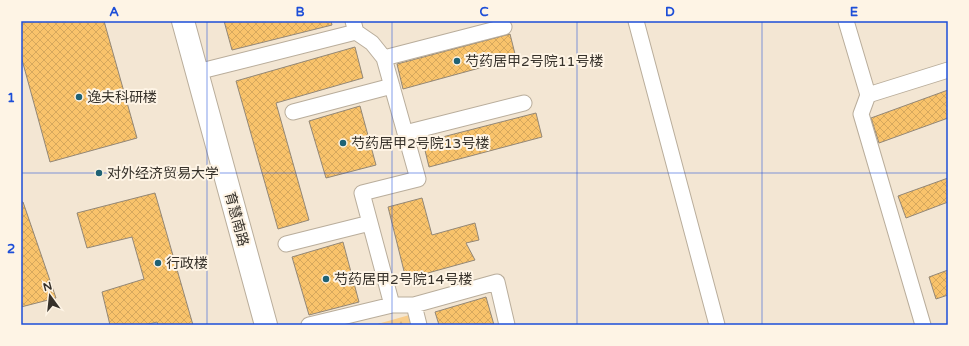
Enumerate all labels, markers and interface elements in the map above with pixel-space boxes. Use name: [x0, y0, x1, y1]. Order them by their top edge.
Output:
text: A: [109, 4, 119, 20]
text: B: [295, 4, 305, 20]
text: C: [479, 4, 489, 20]
text: D: [665, 4, 675, 20]
text: E: [850, 4, 858, 20]
place label: 芍药居甲2号院11号楼: [465, 53, 603, 70]
marker: 芍药居甲2号院11号楼: [452, 56, 462, 66]
place label: 逸夫科研楼: [87, 89, 157, 106]
text: 1: [7, 90, 15, 106]
marker: 逸夫科研楼: [74, 92, 84, 102]
place label: 芍药居甲2号院13号楼: [351, 135, 489, 152]
marker: 芍药居甲2号院13号楼: [338, 138, 348, 148]
place label: 对外经济贸易大学: [107, 165, 219, 182]
marker: 对外经济贸易大学: [94, 168, 104, 178]
street label: 育慧南路: [221, 190, 252, 248]
text: 2: [7, 241, 15, 257]
place label: 行政楼: [166, 255, 208, 272]
marker: 行政楼: [153, 258, 163, 268]
place label: 芍药居甲2号院14号楼: [334, 271, 472, 288]
marker: 芍药居甲2号院14号楼: [321, 274, 331, 284]
north arrow: [30, 276, 70, 316]
text: N: [42, 279, 53, 294]

